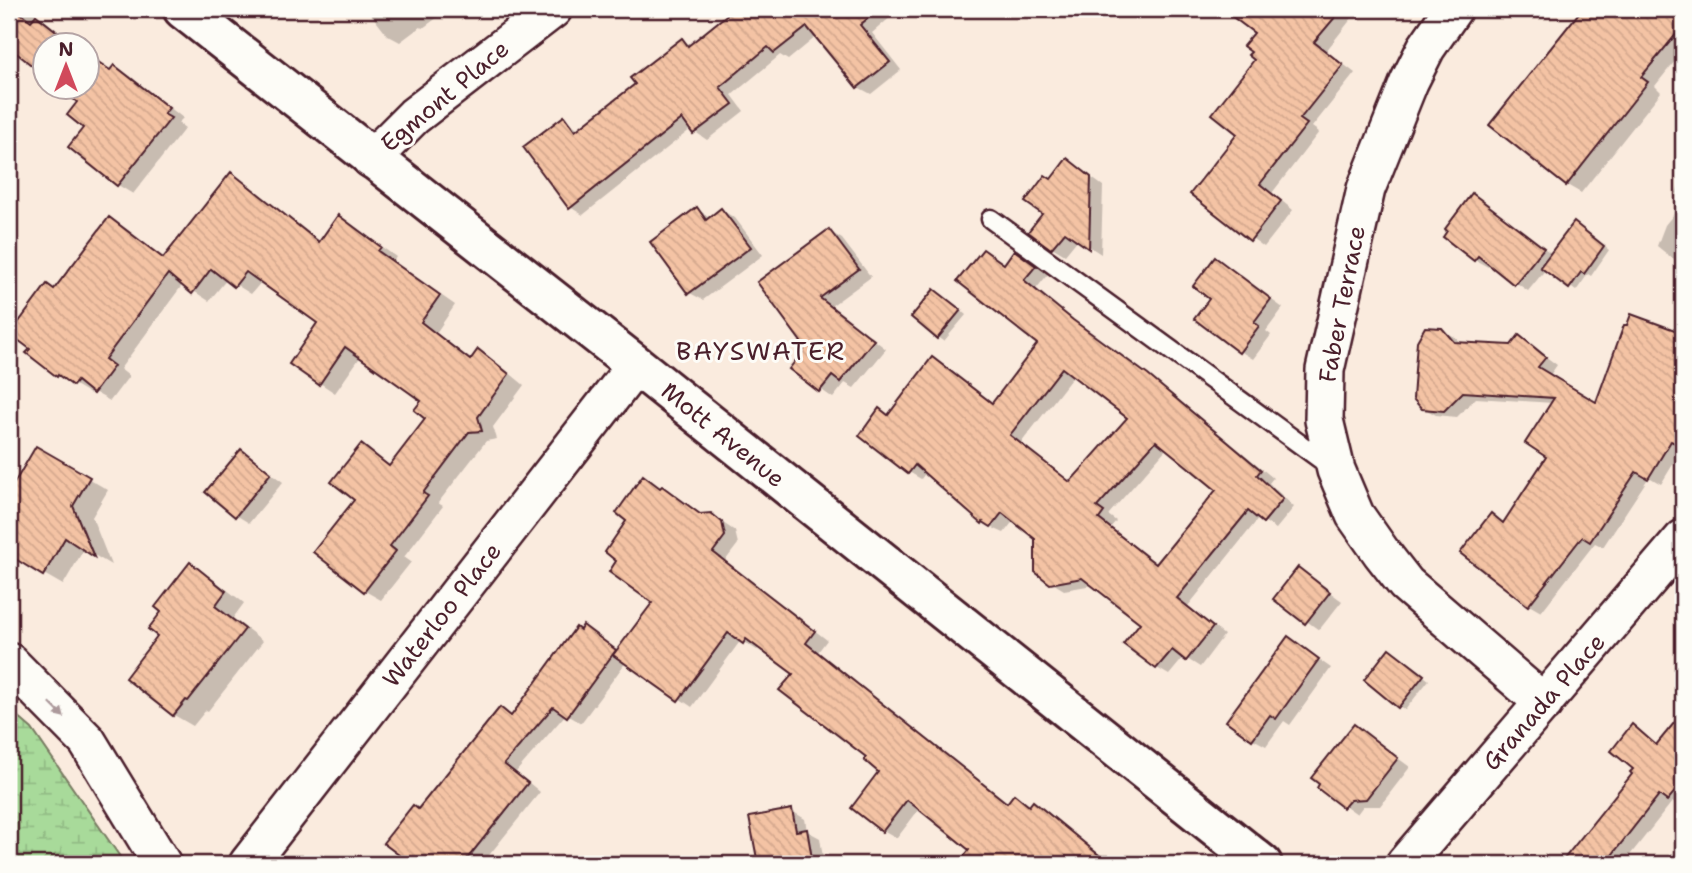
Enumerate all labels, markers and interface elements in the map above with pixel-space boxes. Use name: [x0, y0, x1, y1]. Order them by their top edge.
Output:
north arrow: [32, 32, 102, 102]
street label: Egmont Place: [374, 33, 516, 159]
text: N: [58, 37, 74, 62]
street label: Faber Terrace: [1311, 223, 1373, 385]
district label: BAYSWATER: [676, 333, 846, 368]
street label: Mott Avenue: [654, 375, 792, 495]
street label: Waterloo Place: [375, 536, 509, 694]
street label: Granada Place: [1476, 627, 1612, 777]
one-way arrow: [48, 702, 65, 719]

